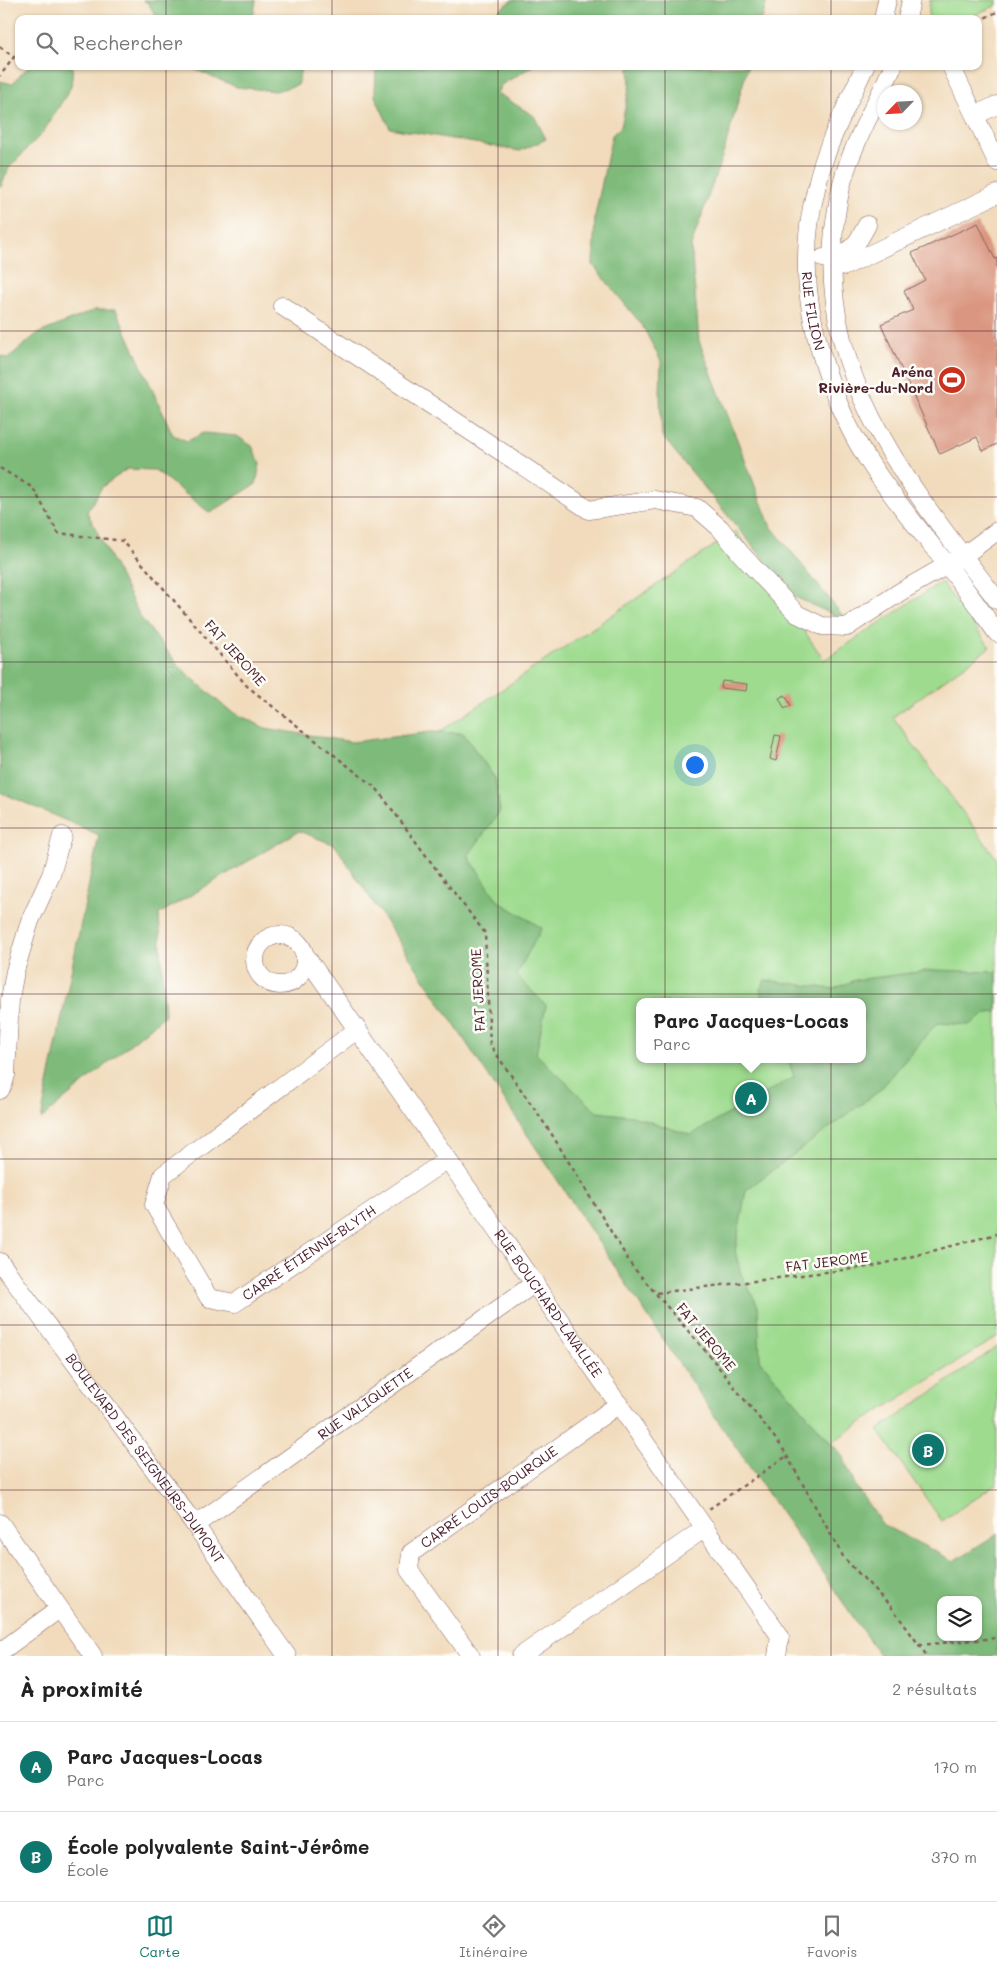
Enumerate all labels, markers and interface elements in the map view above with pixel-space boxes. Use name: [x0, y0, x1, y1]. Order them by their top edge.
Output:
search box: [15, 15, 982, 70]
icon: search: [33, 29, 61, 57]
text: Rechercher: [73, 30, 183, 55]
north arrow: [877, 85, 922, 130]
street label: RUE FILION: [798, 271, 830, 352]
place label: Aréna Rivière-du-Nord: [818, 362, 933, 397]
sports icon: Aréna Rivière-du-Nord: [937, 365, 967, 395]
street label: FAT JEROME: [200, 615, 270, 690]
your location: [682, 752, 708, 778]
street label: FAT JEROME: [466, 948, 489, 1032]
popup: [636, 998, 866, 1063]
text: Parc Jacques-Locas: [653, 1008, 849, 1033]
text: Parc: [653, 1033, 690, 1054]
pin: A: [735, 1079, 767, 1117]
street label: CARRÉ ÉTIENNE-BLYTH: [238, 1200, 380, 1305]
street label: RUE BOUCHARD-LAVALLÉE: [490, 1225, 607, 1381]
street label: FAT JEROME: [784, 1247, 869, 1276]
street label: FAT JEROME: [672, 1299, 740, 1375]
street label: BOULEVARD DES SEIGNEURS-DUMONT: [62, 1349, 229, 1567]
street label: RUE VALIQUETTE: [313, 1363, 416, 1444]
pin: B: [912, 1431, 944, 1469]
street label: CARRÉ LOUIS-BOURQUE: [416, 1441, 561, 1552]
map controls: [937, 1596, 982, 1641]
button: layers: [937, 1596, 982, 1641]
text: À proximité: [20, 1675, 143, 1702]
text: 2 résultats: [892, 1678, 977, 1699]
text: Parc Jacques-Locas: [67, 1744, 263, 1769]
text: A: [30, 1756, 42, 1777]
text: 170 m: [933, 1756, 977, 1777]
text: Parc: [67, 1769, 104, 1790]
text: École polyvalente Saint-Jérôme: [67, 1834, 369, 1859]
text: B: [31, 1846, 41, 1867]
text: 370 m: [931, 1846, 977, 1867]
text: École: [67, 1859, 109, 1880]
tab: Carte: [140, 1912, 180, 1961]
tab: Itinéraire: [459, 1912, 528, 1961]
tab: Favoris: [807, 1912, 857, 1961]

